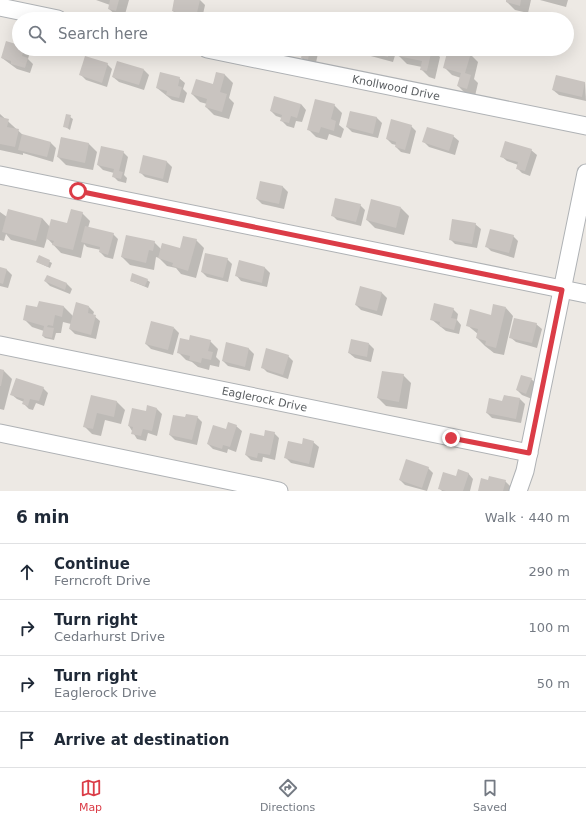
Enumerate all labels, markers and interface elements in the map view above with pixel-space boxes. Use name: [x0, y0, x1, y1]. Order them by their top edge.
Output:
search box: [12, 12, 574, 56]
icon: search: [26, 23, 48, 45]
text: Search here: [58, 25, 148, 43]
street label: Knollwood Drive: [351, 73, 441, 103]
route start: [69, 182, 87, 200]
street label: Eaglerock Drive: [221, 384, 309, 415]
route end: [442, 429, 460, 447]
text: 6 min: [16, 507, 69, 527]
text: Walk · 440 m: [485, 510, 570, 525]
text: Continue: [54, 555, 130, 573]
icon: ahead: [16, 561, 38, 583]
text: 290 m: [528, 564, 570, 579]
text: Ferncroft Drive: [54, 573, 151, 588]
text: Turn right: [54, 611, 138, 629]
icon: right: [16, 617, 38, 639]
text: 100 m: [528, 620, 570, 635]
text: Cedarhurst Drive: [54, 629, 165, 644]
text: Turn right: [54, 667, 138, 685]
icon: right: [16, 673, 38, 695]
text: 50 m: [537, 676, 570, 691]
text: Eaglerock Drive: [54, 685, 157, 700]
icon: arrive: [16, 729, 38, 751]
text: Arrive at destination: [54, 731, 229, 749]
tab: Map: [79, 777, 102, 814]
tab: Directions: [260, 777, 315, 814]
tab: Saved: [473, 777, 507, 814]

